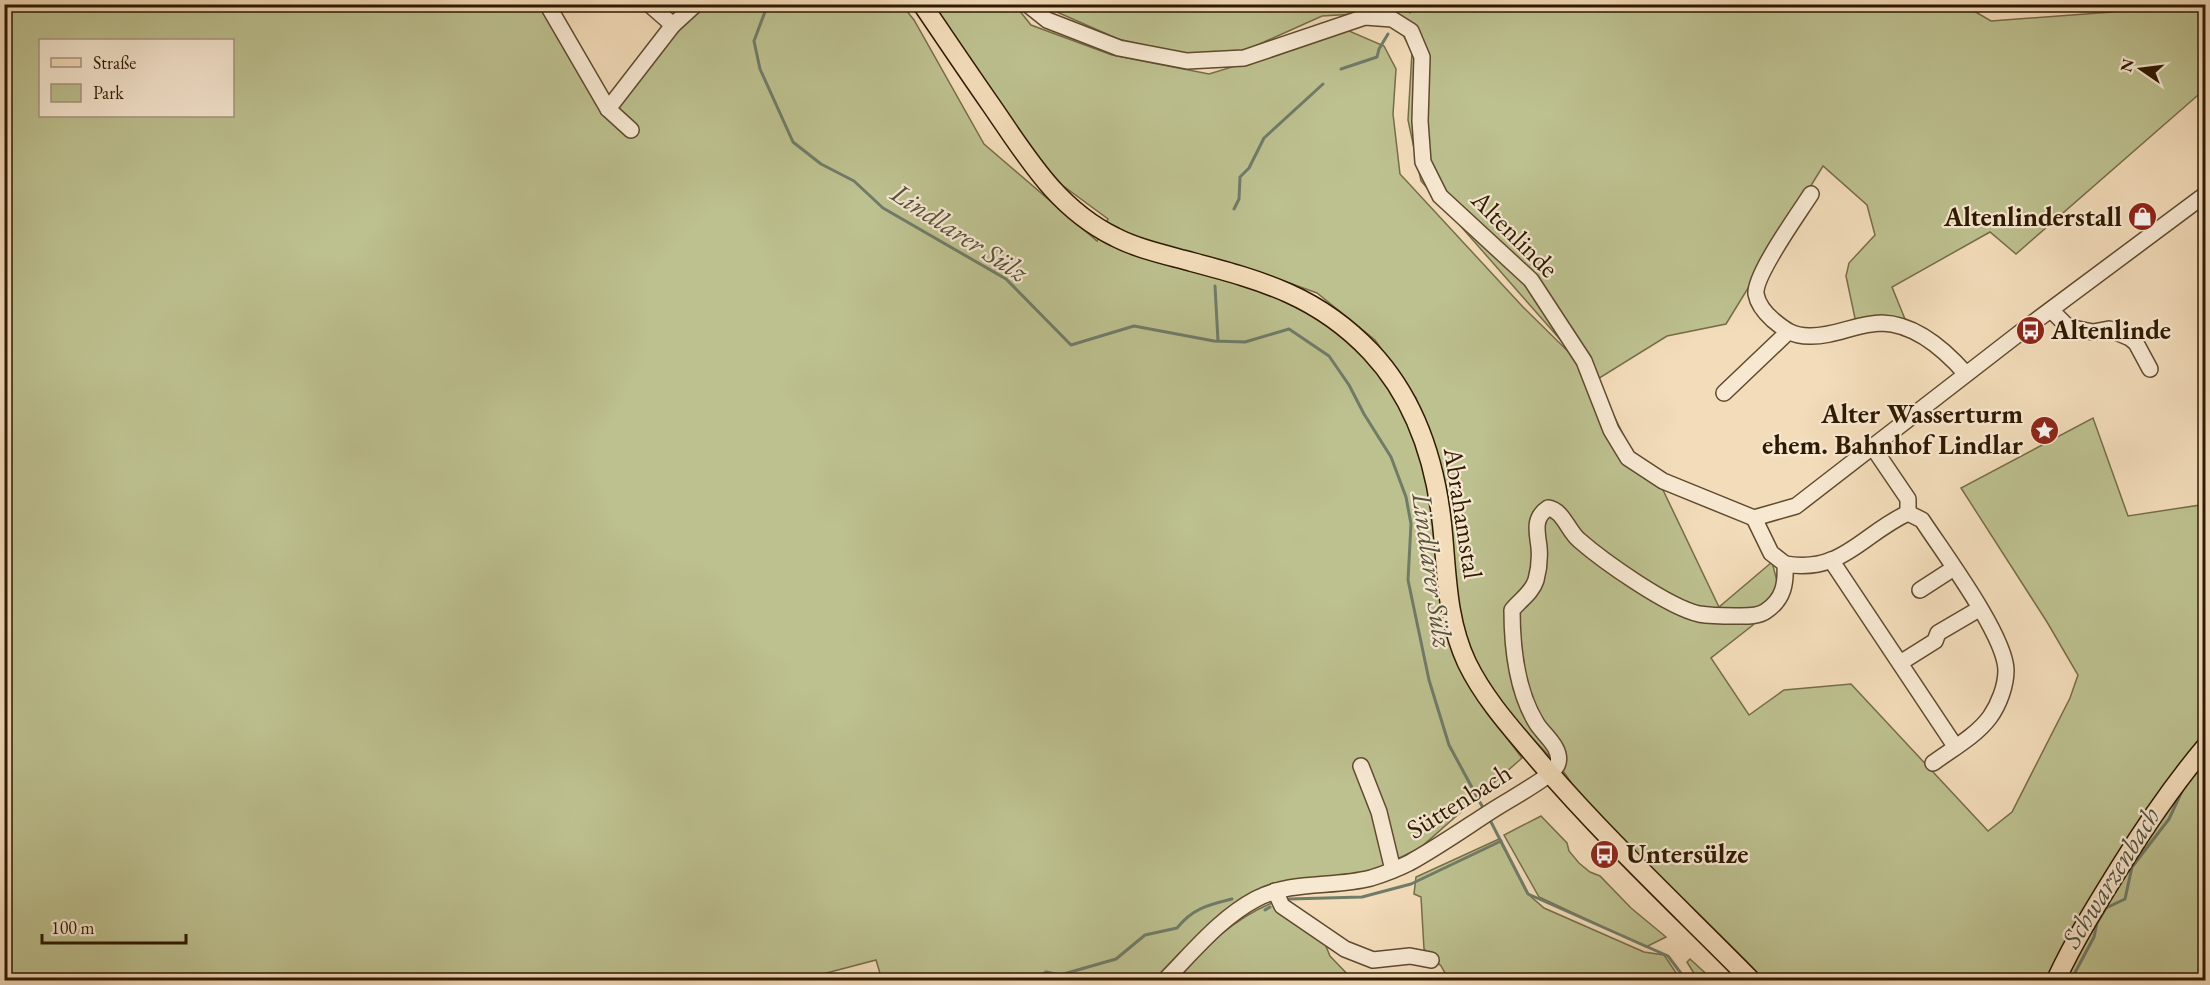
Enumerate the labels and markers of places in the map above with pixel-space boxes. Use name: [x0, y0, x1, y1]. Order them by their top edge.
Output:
place label: Altenlinderstall: [1943, 199, 2122, 234]
shop icon: Altenlinderstall: [2127, 201, 2159, 233]
place label: Altenlinde: [2050, 312, 2171, 347]
bus stop icon: Altenlinde: [2014, 314, 2046, 346]
place label: Alter Wasserturm ehem. Bahnhof Lindlar: [1762, 396, 2024, 462]
place icon: Alter Wasserturm ehem. Bahnhof Lindlar: [2028, 414, 2060, 446]
place label: Untersülze: [1626, 836, 1749, 871]
bus stop icon: Untersülze: [1589, 838, 1621, 870]

